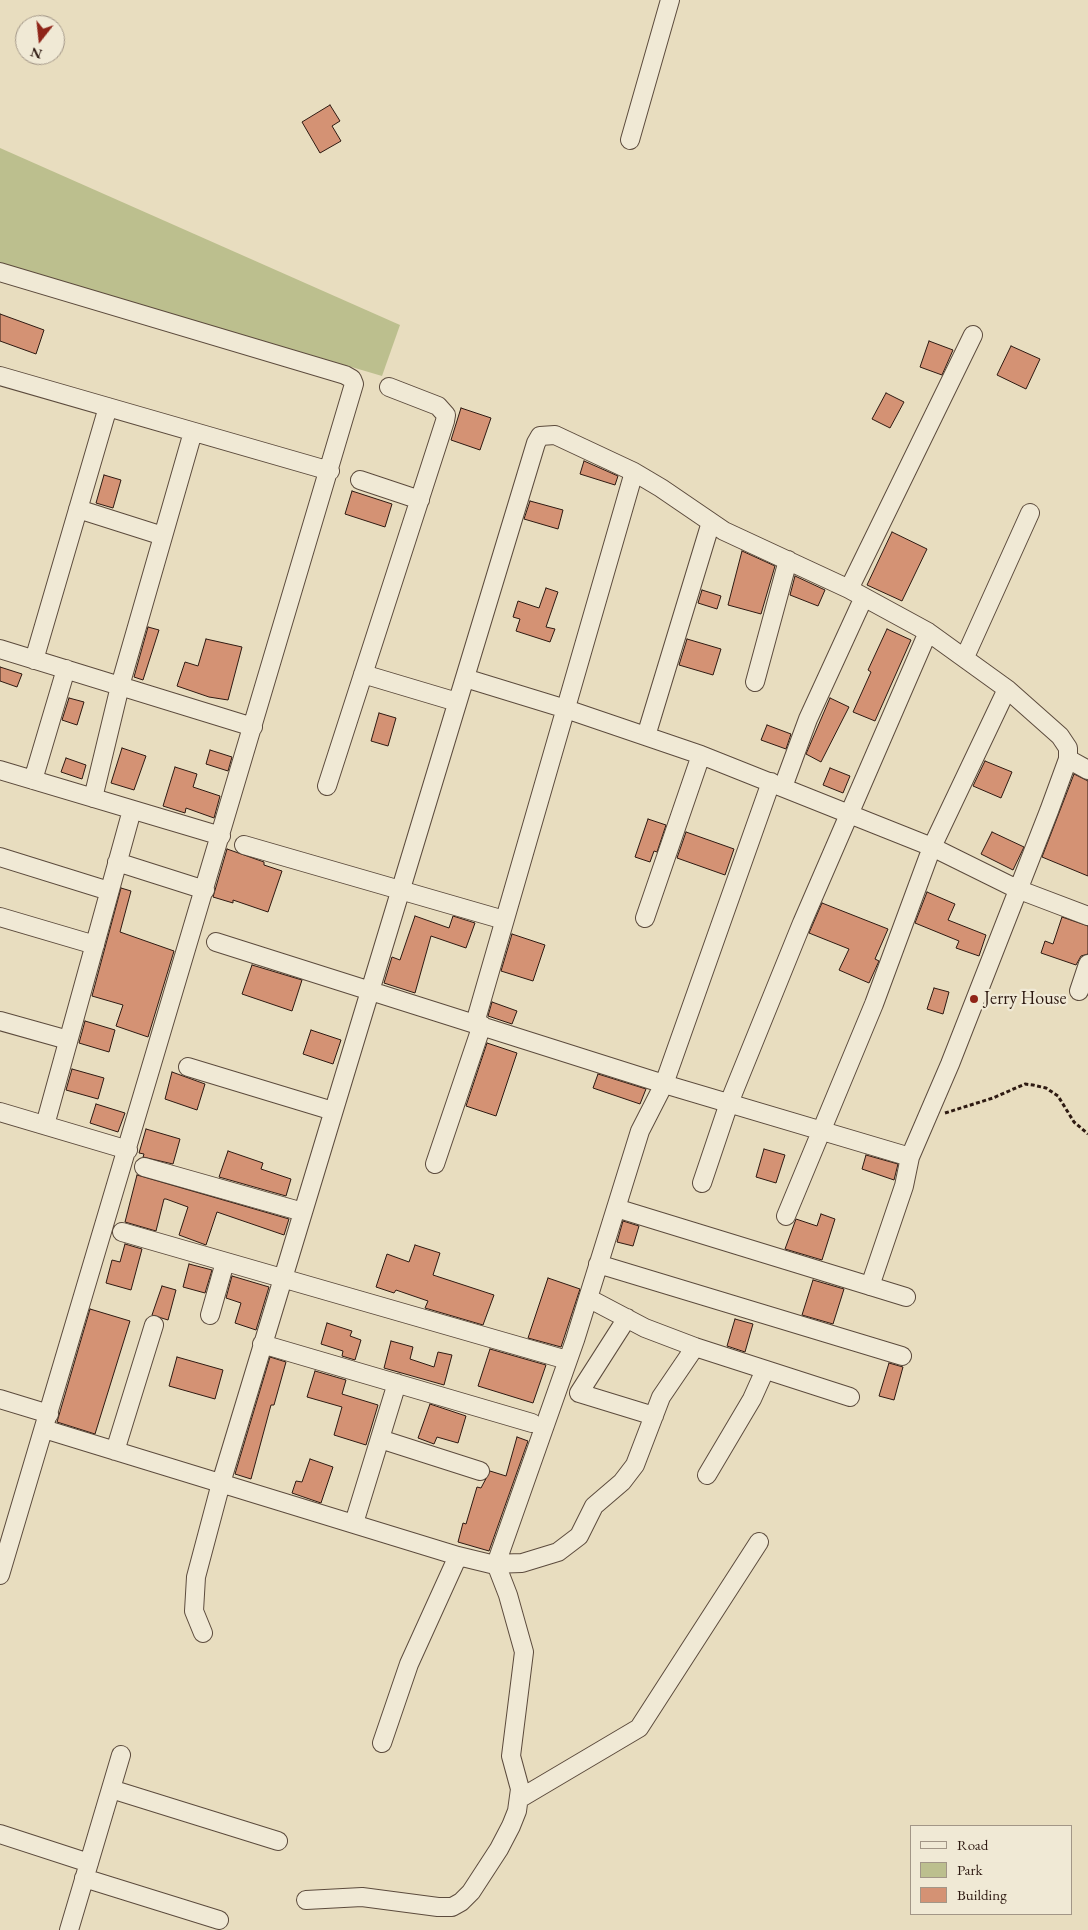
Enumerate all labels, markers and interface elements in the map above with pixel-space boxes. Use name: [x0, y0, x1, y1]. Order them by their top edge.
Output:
north arrow: [15, 15, 65, 65]
text: N: [28, 43, 44, 64]
place label: Jerry House: [984, 988, 1066, 1010]
marker: Jerry House: [968, 993, 980, 1005]
legend: [910, 1825, 1073, 1915]
text: Road: [957, 1835, 988, 1854]
text: Park: [957, 1860, 983, 1879]
text: Building: [957, 1885, 1007, 1904]

